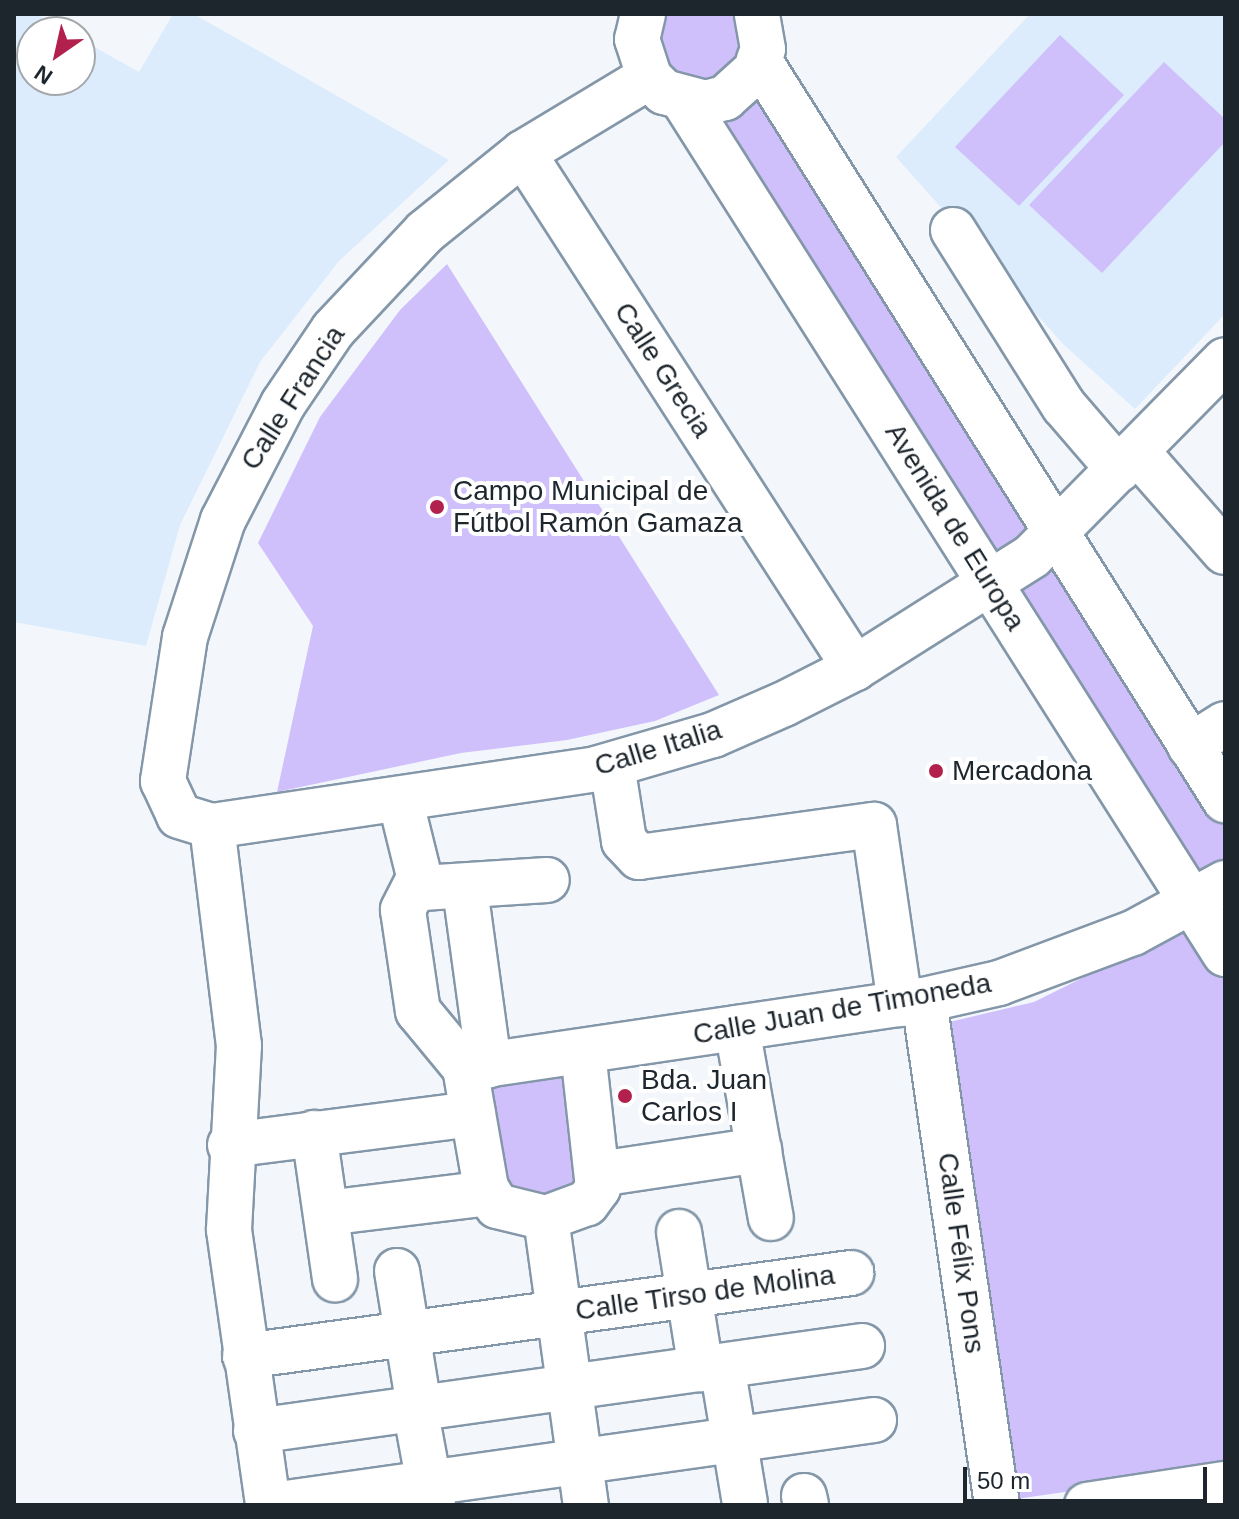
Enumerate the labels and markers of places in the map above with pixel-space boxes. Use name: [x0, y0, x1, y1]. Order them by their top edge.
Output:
place label: Campo Municipal de Fútbol Ramón Gamaza: [453, 474, 742, 540]
marker: Campo Municipal de Fútbol Ramón Gamaza: [428, 498, 446, 516]
place label: Mercadona: [952, 754, 1092, 788]
marker: Mercadona: [927, 762, 945, 780]
place label: Bda. Juan Carlos I: [641, 1063, 767, 1129]
marker: Bda. Juan Carlos I: [616, 1087, 634, 1105]

